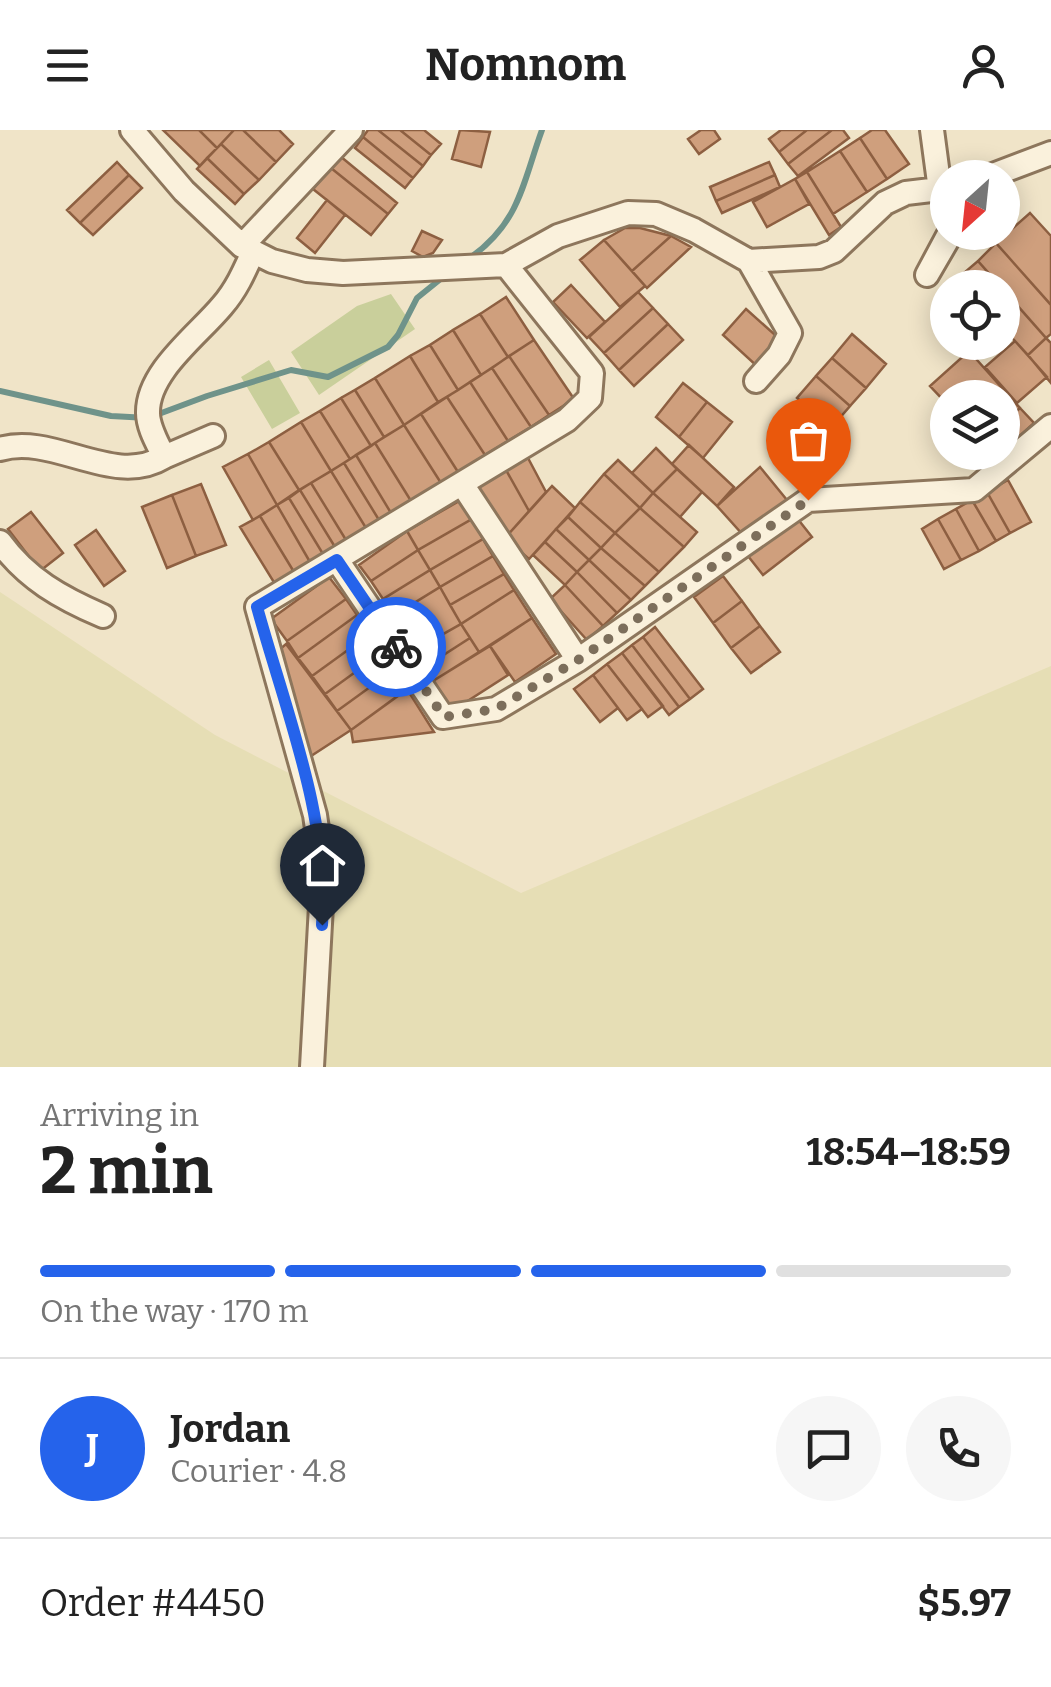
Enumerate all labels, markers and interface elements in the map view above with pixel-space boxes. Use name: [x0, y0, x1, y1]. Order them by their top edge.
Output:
icon: menu: [40, 38, 95, 93]
text: Nomnom: [425, 38, 626, 92]
icon: person: [956, 38, 1011, 93]
north arrow: [930, 160, 1020, 250]
map controls: [930, 160, 1020, 470]
button: locate: [930, 270, 1020, 360]
button: layers: [930, 380, 1020, 470]
pin: [766, 398, 851, 501]
icon: bag: [781, 413, 836, 468]
courier: [346, 597, 446, 697]
icon: bike: [369, 620, 424, 675]
pin: [280, 823, 365, 926]
icon: home: [295, 838, 350, 893]
text: Arriving in: [40, 1096, 199, 1134]
text: 18:54–18:59: [806, 1129, 1011, 1175]
text: 2 min: [40, 1132, 213, 1210]
text: On the way · 170 m: [40, 1292, 309, 1330]
button: chat: [776, 1396, 881, 1501]
button: phone: [906, 1396, 1011, 1501]
text: Jordan: [170, 1406, 290, 1452]
text: J: [86, 1425, 99, 1471]
text: Courier · 4.8: [170, 1452, 347, 1490]
text: Order #4450: [40, 1580, 266, 1626]
text: $5.97: [917, 1580, 1011, 1626]

